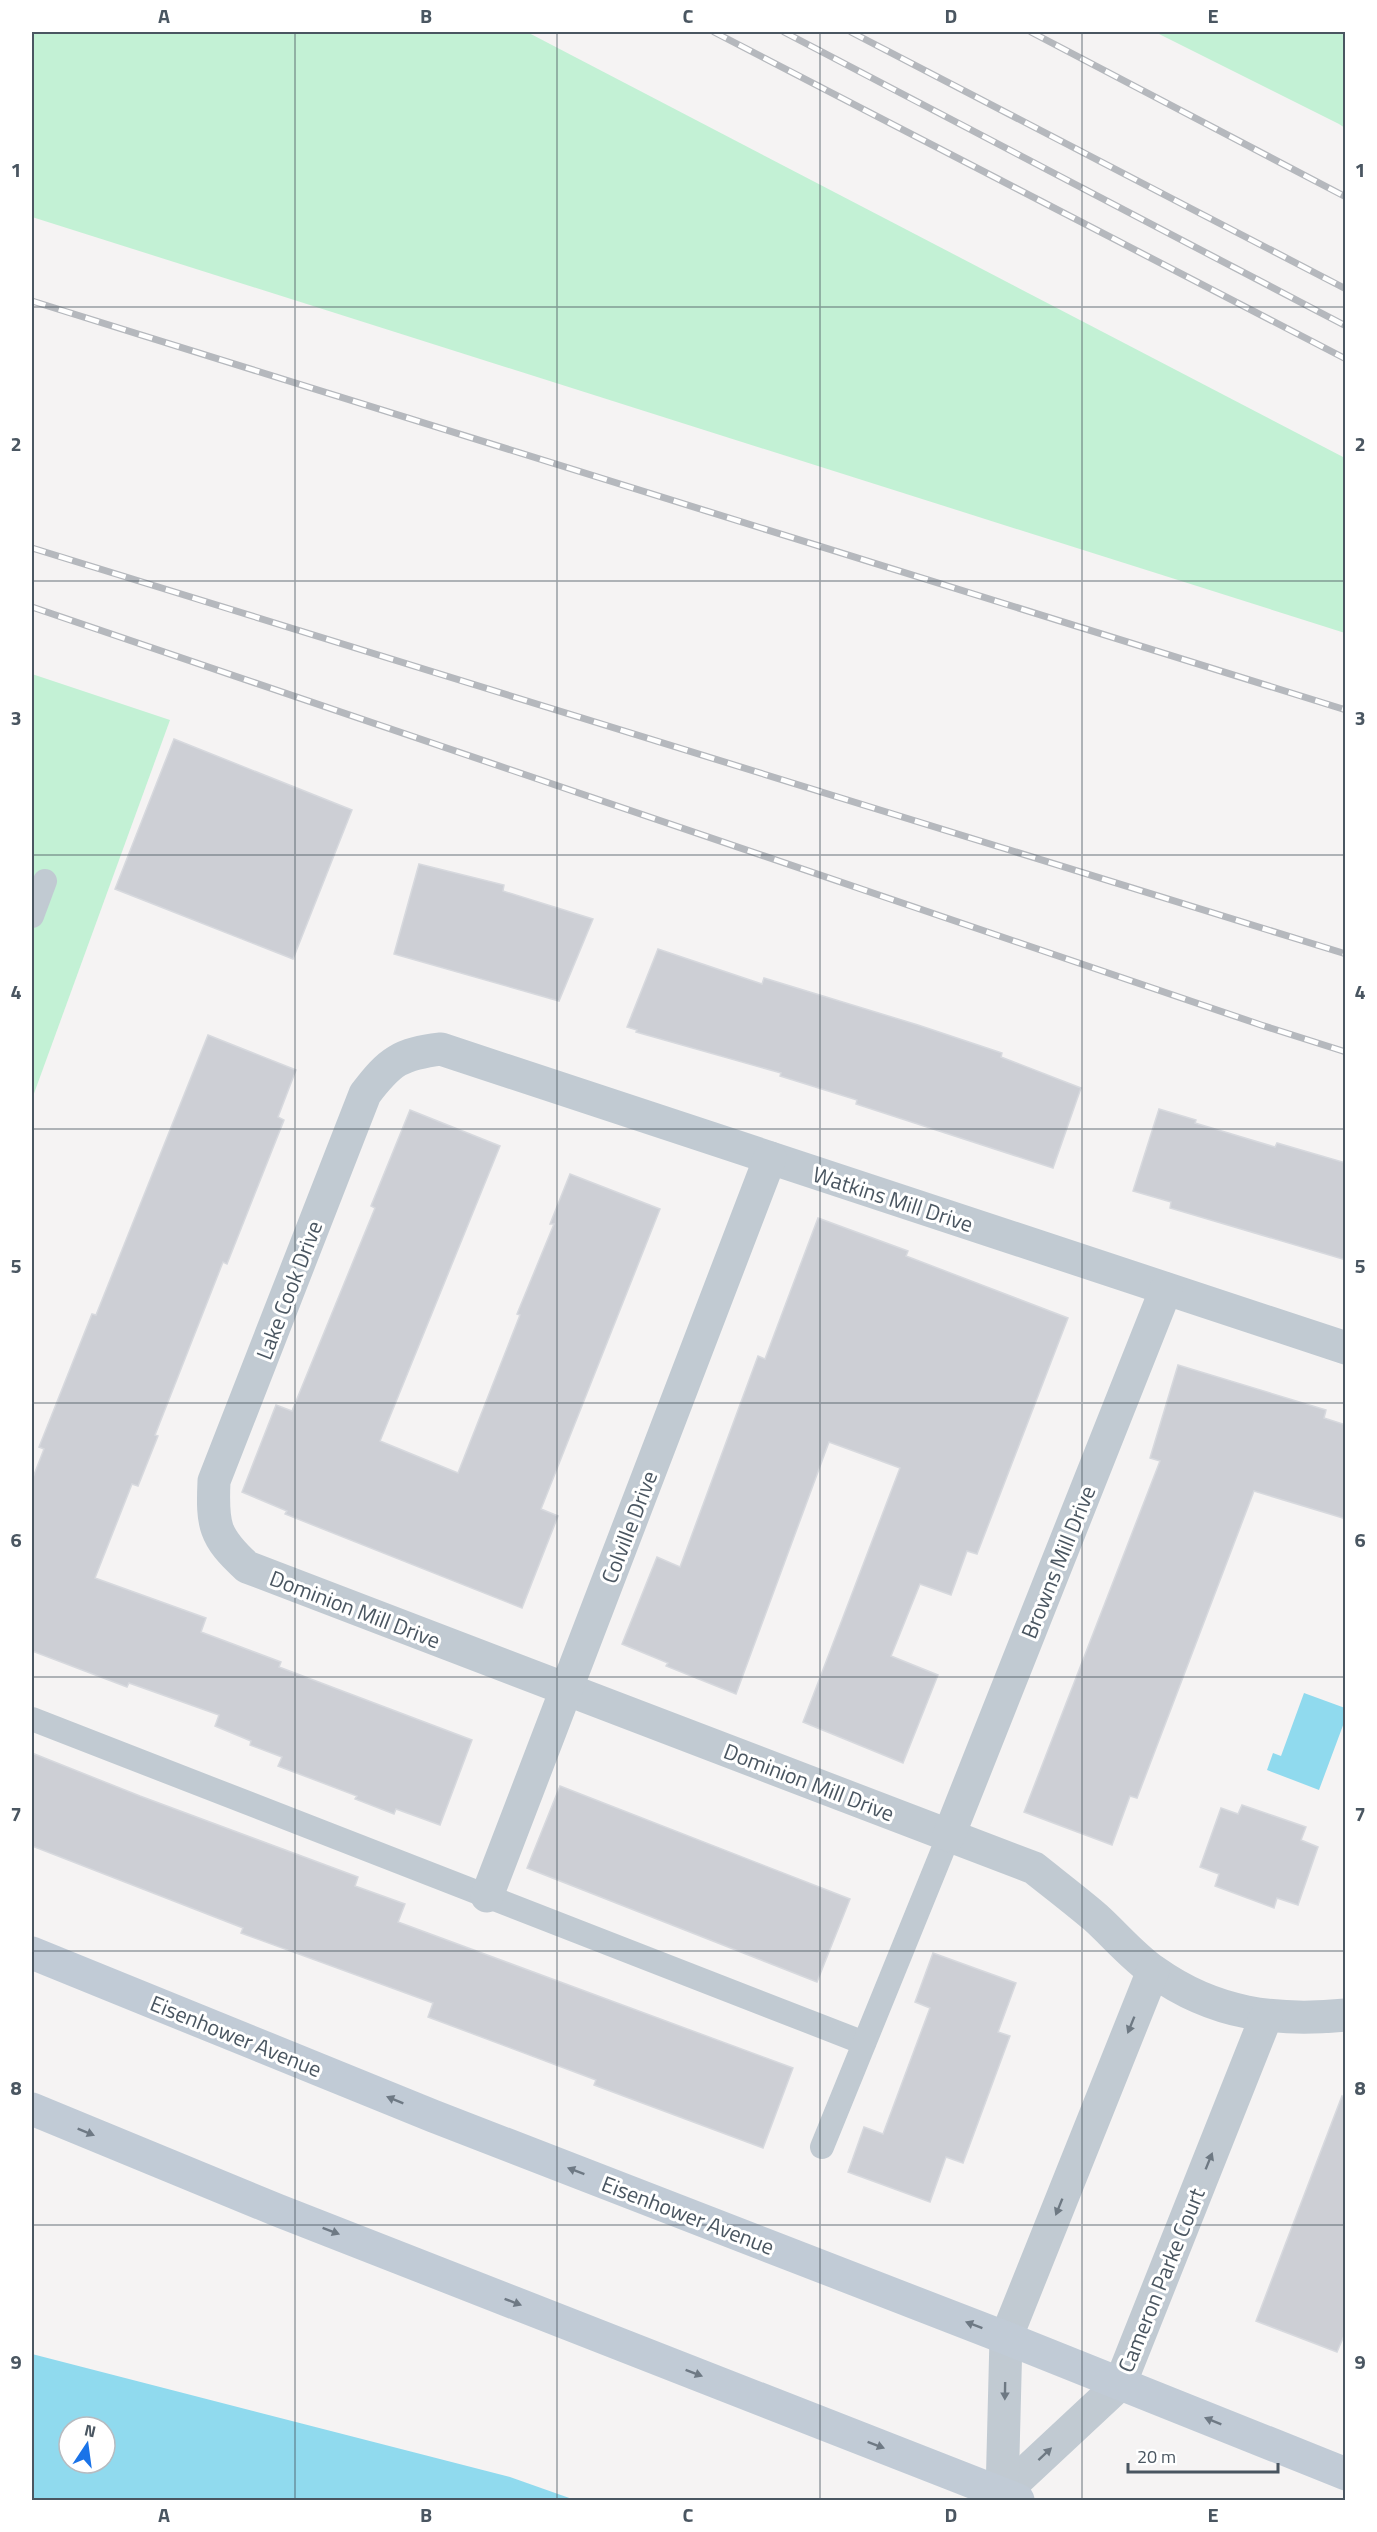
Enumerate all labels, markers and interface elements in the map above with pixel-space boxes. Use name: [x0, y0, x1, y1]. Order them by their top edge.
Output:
text: A: [158, 0, 170, 31]
text: B: [420, 0, 432, 31]
text: C: [683, 0, 694, 31]
text: D: [945, 0, 957, 31]
text: E: [1207, 0, 1219, 31]
text: 1: [10, 154, 22, 185]
text: 1: [1354, 154, 1366, 185]
text: 2: [10, 428, 22, 459]
text: 2: [1354, 428, 1366, 459]
text: 3: [10, 702, 22, 733]
text: 3: [1354, 702, 1366, 733]
text: 4: [10, 976, 22, 1007]
text: 4: [1354, 976, 1366, 1007]
street label: Watkins Mill Drive: [809, 1157, 977, 1241]
street label: Lake Cook Drive: [247, 1216, 331, 1364]
text: 5: [10, 1250, 22, 1281]
text: 5: [1354, 1250, 1366, 1281]
street label: Colville Drive: [592, 1466, 666, 1588]
street label: Browns Mill Drive: [1012, 1480, 1104, 1644]
text: 6: [10, 1524, 22, 1555]
text: 6: [1354, 1524, 1366, 1555]
street label: Dominion Mill Drive: [265, 1561, 445, 1657]
street label: Dominion Mill Drive: [719, 1734, 899, 1830]
text: 7: [10, 1798, 22, 1829]
text: 7: [1354, 1798, 1366, 1829]
street label: Eisenhower Avenue: [145, 1986, 327, 2086]
one-way arrow: [1126, 2017, 1136, 2035]
text: 8: [10, 2072, 22, 2103]
text: 8: [1354, 2072, 1366, 2103]
one-way arrow: [385, 2095, 403, 2105]
one-way arrow: [77, 2127, 95, 2137]
one-way arrow: [1204, 2152, 1214, 2170]
one-way arrow: [567, 2166, 585, 2176]
street label: Eisenhower Avenue: [597, 2166, 779, 2264]
street label: Cameron Parke Court: [1108, 2182, 1214, 2377]
one-way arrow: [1054, 2198, 1064, 2216]
one-way arrow: [322, 2227, 340, 2236]
one-way arrow: [504, 2297, 522, 2307]
one-way arrow: [964, 2320, 982, 2330]
text: 9: [10, 2346, 22, 2377]
text: 9: [1354, 2346, 1366, 2377]
one-way arrow: [685, 2369, 703, 2379]
one-way arrow: [1000, 2382, 1010, 2401]
north arrow: [57, 2415, 117, 2475]
one-way arrow: [1204, 2416, 1222, 2425]
text: N: [82, 2417, 98, 2443]
scale bar: [1128, 2436, 1278, 2474]
one-way arrow: [867, 2440, 885, 2450]
text: 20 m: [1137, 2443, 1176, 2470]
one-way arrow: [1037, 2448, 1052, 2461]
text: A: [158, 2499, 170, 2530]
text: B: [420, 2499, 432, 2530]
text: C: [683, 2499, 694, 2530]
text: D: [945, 2499, 957, 2530]
text: E: [1207, 2499, 1219, 2530]

